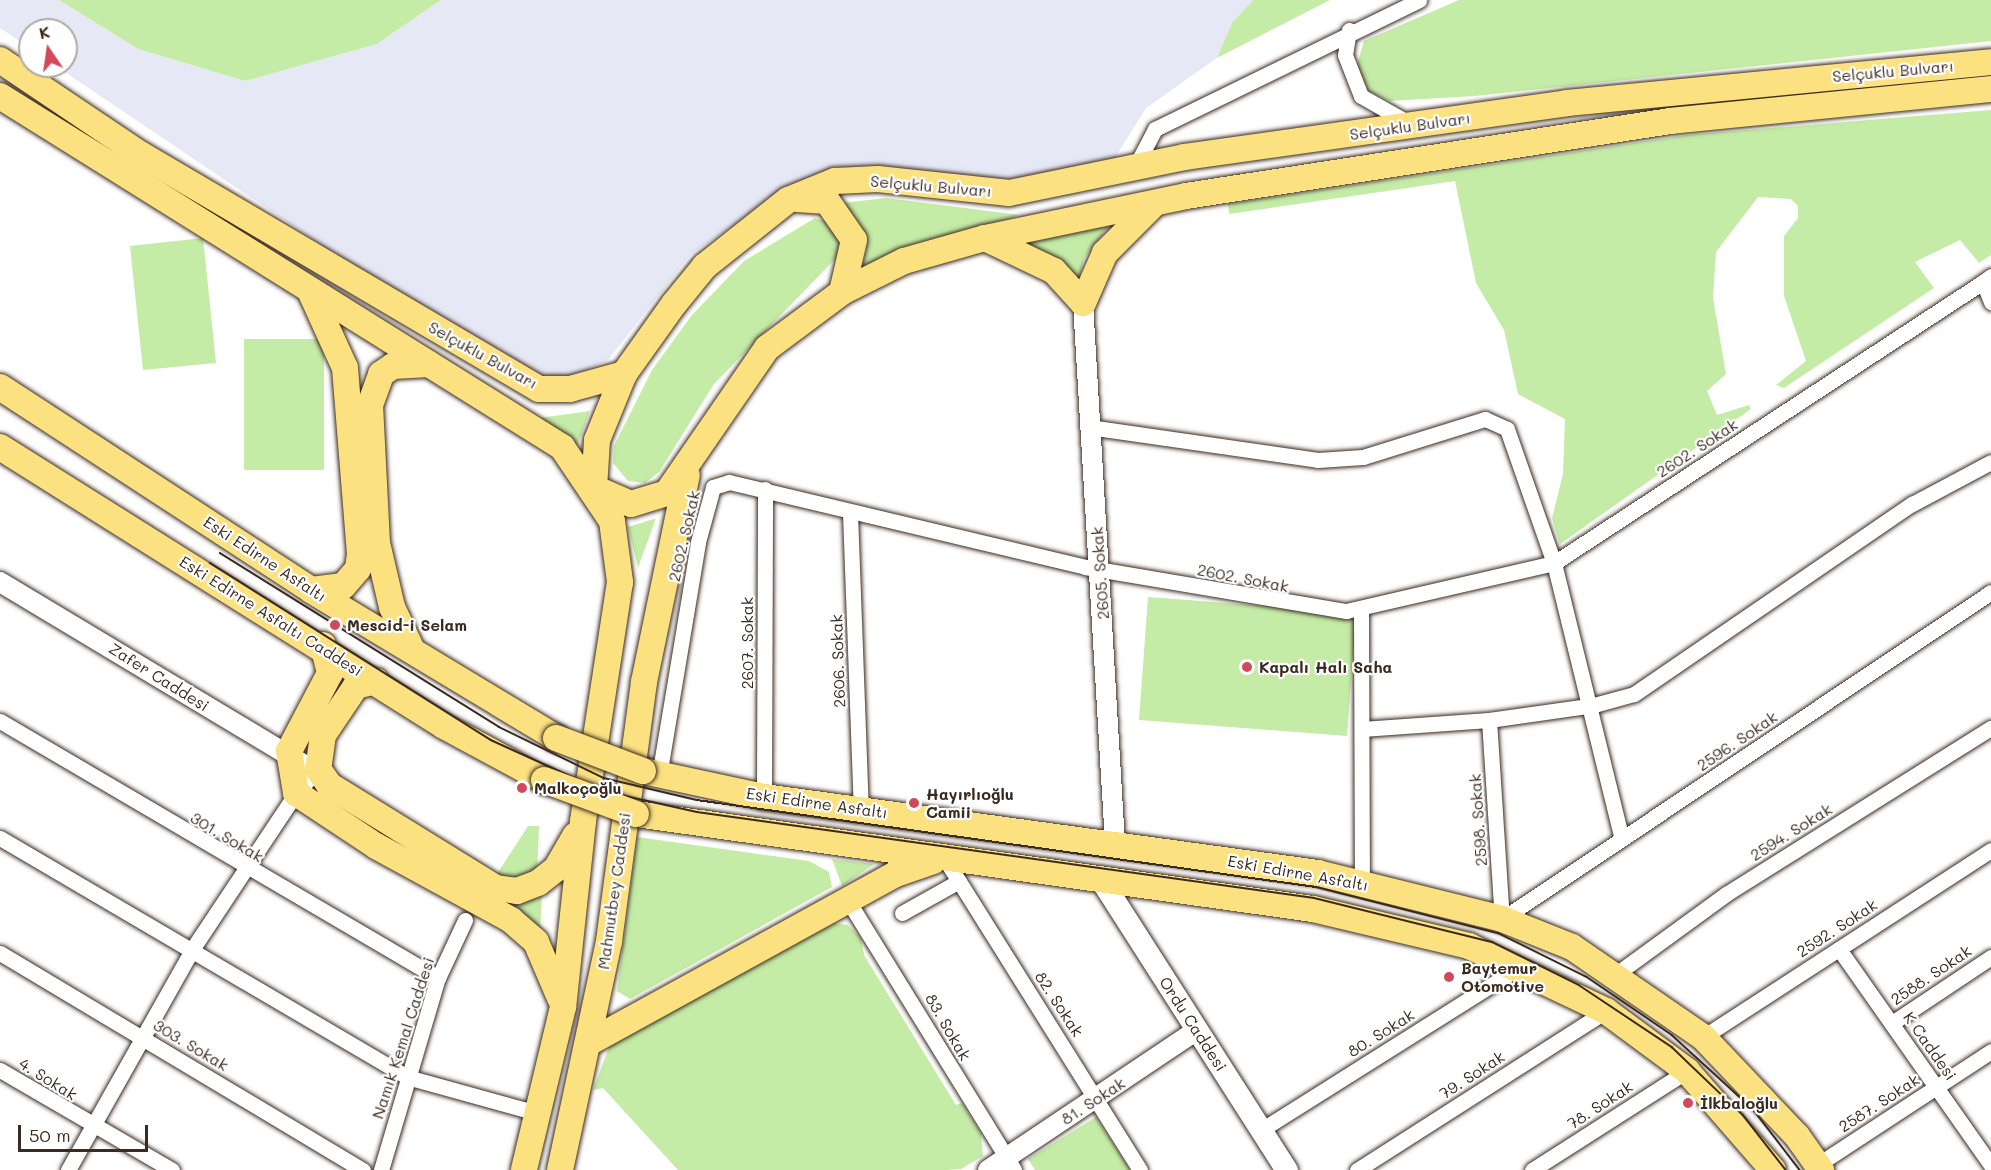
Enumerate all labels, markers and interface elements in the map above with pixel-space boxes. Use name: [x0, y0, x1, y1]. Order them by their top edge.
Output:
north arrow: [18, 18, 78, 78]
text: K: [37, 21, 52, 43]
street label: Selçuklu Bulvarı: [1832, 56, 1954, 86]
street label: Selçuklu Bulvarı: [1348, 108, 1472, 144]
street label: Selçuklu Bulvarı: [870, 171, 992, 201]
street label: Selçuklu Bulvarı: [425, 317, 541, 393]
street label: 2602. Sokak: [1653, 415, 1741, 481]
street label: 2602. Sokak: [664, 489, 704, 583]
street label: Eski Edirne Asfaltı: [200, 512, 330, 606]
street label: 2605. Sokak: [1087, 526, 1113, 620]
street label: Eski Edirne Asfaltı Caddesi: [176, 552, 366, 680]
street label: 2602. Sokak: [1196, 560, 1290, 596]
street label: 2607. Sokak: [737, 597, 757, 689]
street label: 2606. Sokak: [827, 614, 849, 708]
place label: Mescid-i Selam: [347, 615, 467, 635]
marker: Mescid-i Selam: [328, 618, 342, 632]
street label: Zafer Caddesi: [105, 639, 213, 715]
place label: Kapalı Halı Saha: [1259, 657, 1392, 677]
marker: Kapalı Halı Saha: [1240, 660, 1254, 674]
street label: 2596. Sokak: [1693, 707, 1781, 775]
street label: 2598. Sokak: [1465, 773, 1491, 867]
place label: Malkoçoğlu: [534, 778, 622, 798]
marker: Malkoçoğlu: [515, 781, 529, 795]
street label: Eski Edirne Asfaltı: [745, 784, 889, 822]
place label: Hayırlıoğlu Camii: [926, 784, 1014, 822]
marker: Hayırlıoğlu Camii: [907, 796, 921, 810]
street label: 2594. Sokak: [1747, 799, 1835, 865]
street label: 301. Sokak: [187, 808, 267, 866]
street label: Mahmutbey Caddesi: [593, 811, 635, 971]
street label: Eski Edirne Asfaltı: [1226, 851, 1370, 895]
street label: 2592. Sokak: [1793, 895, 1881, 961]
street label: 2588. Sokak: [1887, 941, 1975, 1009]
street label: Namık Kemal Caddesi: [368, 955, 438, 1121]
place label: Baytemur Otomotive: [1461, 958, 1544, 996]
street label: 82. Sokak: [1031, 968, 1087, 1040]
marker: Baytemur Otomotive: [1442, 970, 1456, 984]
street label: Ordu Caddesi: [1155, 973, 1231, 1075]
street label: 83. Sokak: [921, 990, 975, 1064]
street label: 80. Sokak: [1344, 1005, 1418, 1061]
street label: K Caddesi: [1899, 1008, 1961, 1084]
street label: 303. Sokak: [150, 1015, 232, 1075]
street label: 79. Sokak: [1436, 1047, 1508, 1103]
street label: 4. Sokak: [15, 1054, 81, 1104]
street label: 2587. Sokak: [1835, 1070, 1923, 1136]
street label: 81. Sokak: [1058, 1073, 1128, 1129]
street label: 78. Sokak: [1564, 1077, 1636, 1133]
place label: İlkbaloğlu: [1700, 1093, 1778, 1113]
marker: İlkbaloğlu: [1681, 1096, 1695, 1110]
scale bar: [21, 1113, 152, 1151]
text: 50 m: [29, 1123, 71, 1147]

